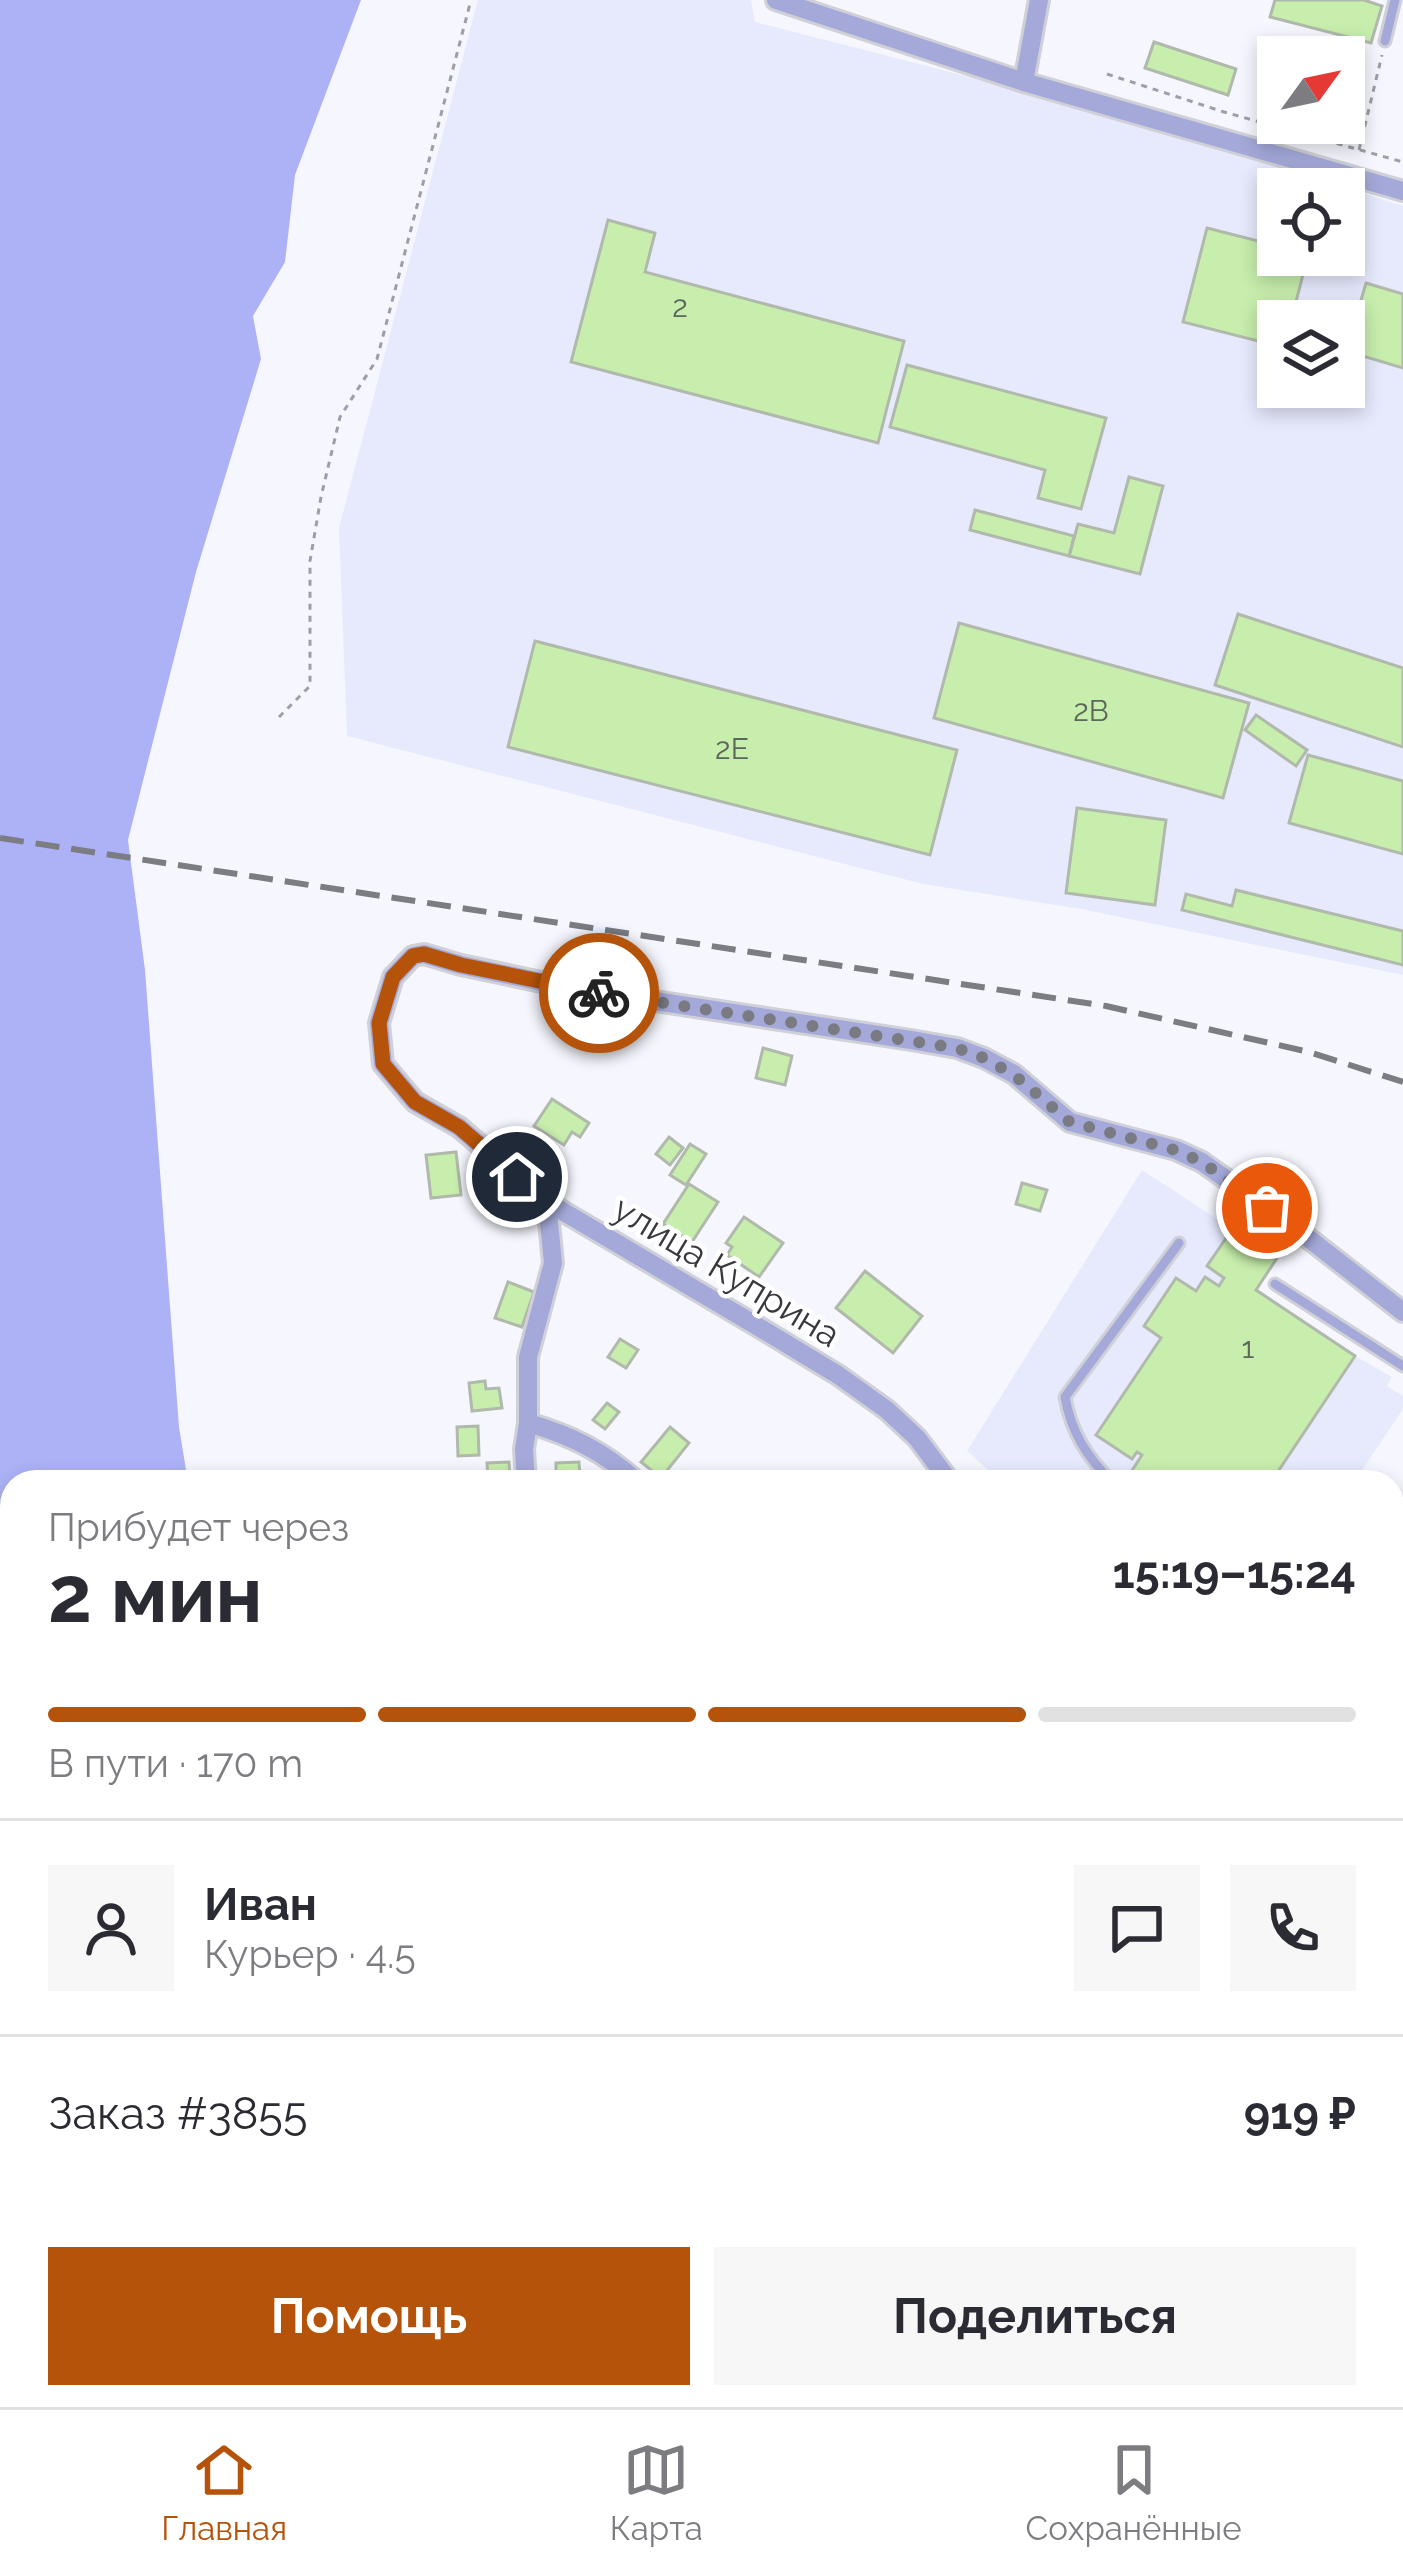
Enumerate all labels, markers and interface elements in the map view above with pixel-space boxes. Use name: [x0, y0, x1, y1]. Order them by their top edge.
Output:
north arrow: [1257, 36, 1365, 144]
map controls: [1257, 36, 1365, 408]
button: locate: [1257, 168, 1365, 276]
house number: 2: [672, 289, 688, 324]
button: layers: [1257, 300, 1365, 408]
house number: 2В: [1073, 693, 1109, 728]
house number: 2Е: [715, 731, 749, 766]
courier: [539, 933, 659, 1053]
icon: bike: [566, 960, 632, 1026]
pin: [466, 1126, 568, 1228]
icon: home: [484, 1144, 550, 1210]
pin: [1216, 1157, 1318, 1259]
icon: bag: [1234, 1175, 1300, 1241]
street label: улица Куприна: [606, 1187, 848, 1355]
house number: 1: [1242, 1330, 1255, 1365]
text: Прибудет через: [48, 1504, 349, 1550]
text: 15:19–15:24: [1113, 1546, 1356, 1599]
text: 2 мин: [48, 1549, 263, 1640]
text: В пути · 170 m: [48, 1740, 303, 1786]
button: person: [48, 1865, 174, 1991]
button: chat: [1074, 1865, 1200, 1991]
button: phone: [1230, 1865, 1356, 1991]
text: Иван: [204, 1878, 317, 1931]
text: Курьер · 4.5: [204, 1931, 416, 1977]
text: Заказ #3855: [48, 2087, 307, 2140]
text: 919 ₽: [1244, 2087, 1356, 2140]
button: Помощь: [48, 2247, 690, 2385]
button: Поделиться: [714, 2247, 1356, 2385]
tab: Главная: [161, 2437, 287, 2548]
tab: Карта: [610, 2437, 703, 2548]
tab: Сохранённые: [1026, 2437, 1242, 2548]

